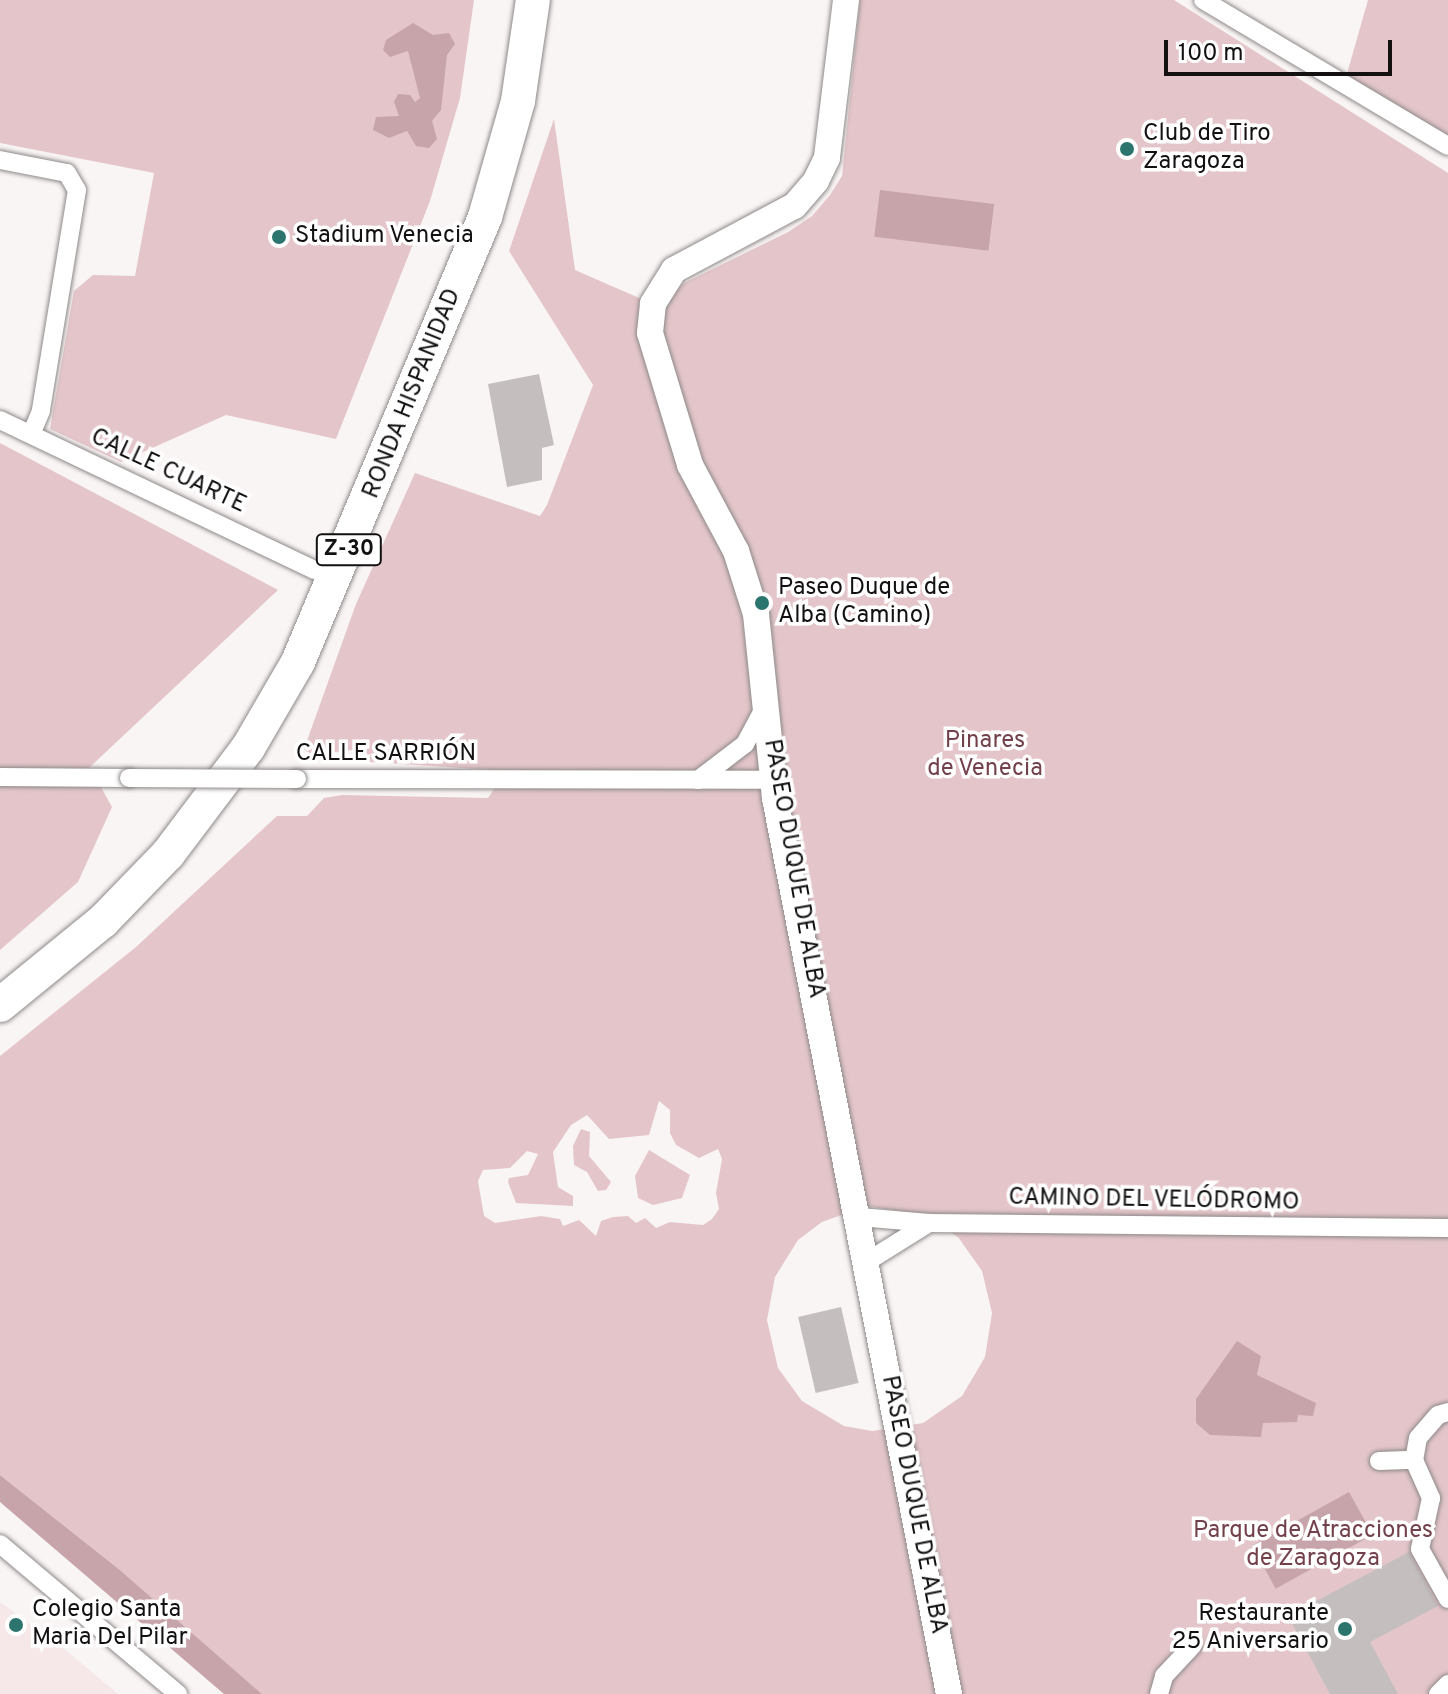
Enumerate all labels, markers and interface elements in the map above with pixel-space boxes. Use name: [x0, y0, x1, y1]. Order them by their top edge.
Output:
scale bar: [1168, 24, 1396, 74]
text: 100 m: [1178, 39, 1244, 69]
place label: Club de Tiro Zaragoza: [1143, 121, 1272, 177]
marker: Club de Tiro Zaragoza: [1118, 140, 1136, 158]
place label: Stadium Venecia: [295, 223, 475, 251]
marker: Stadium Venecia: [270, 228, 288, 246]
street label: RONDA HISPANIDAD: [358, 284, 468, 504]
street label: CALLE CUARTE: [86, 423, 250, 521]
road number: Z-30: [315, 532, 383, 568]
place label: Paseo Duque de Alba (Camino): [778, 575, 950, 631]
marker: Paseo Duque de Alba (Camino): [753, 594, 771, 612]
park label: Pinares de Venecia: [927, 728, 1043, 784]
street label: PASEO DUQUE DE ALBA: [756, 737, 830, 1001]
street label: CALLE SARRIÓN: [296, 741, 476, 769]
street label: CAMINO DEL VELÓDROMO: [1007, 1184, 1301, 1218]
street label: PASEO DUQUE DE ALBA: [874, 1373, 952, 1637]
park label: Parque de Atracciones de Zaragoza: [1192, 1518, 1434, 1574]
place label: Colegio Santa Maria Del Pilar: [32, 1597, 188, 1653]
place label: Restaurante 25 Aniversario: [1171, 1601, 1329, 1657]
marker: Colegio Santa Maria Del Pilar: [7, 1616, 25, 1634]
marker: Restaurante 25 Aniversario: [1336, 1620, 1354, 1638]

